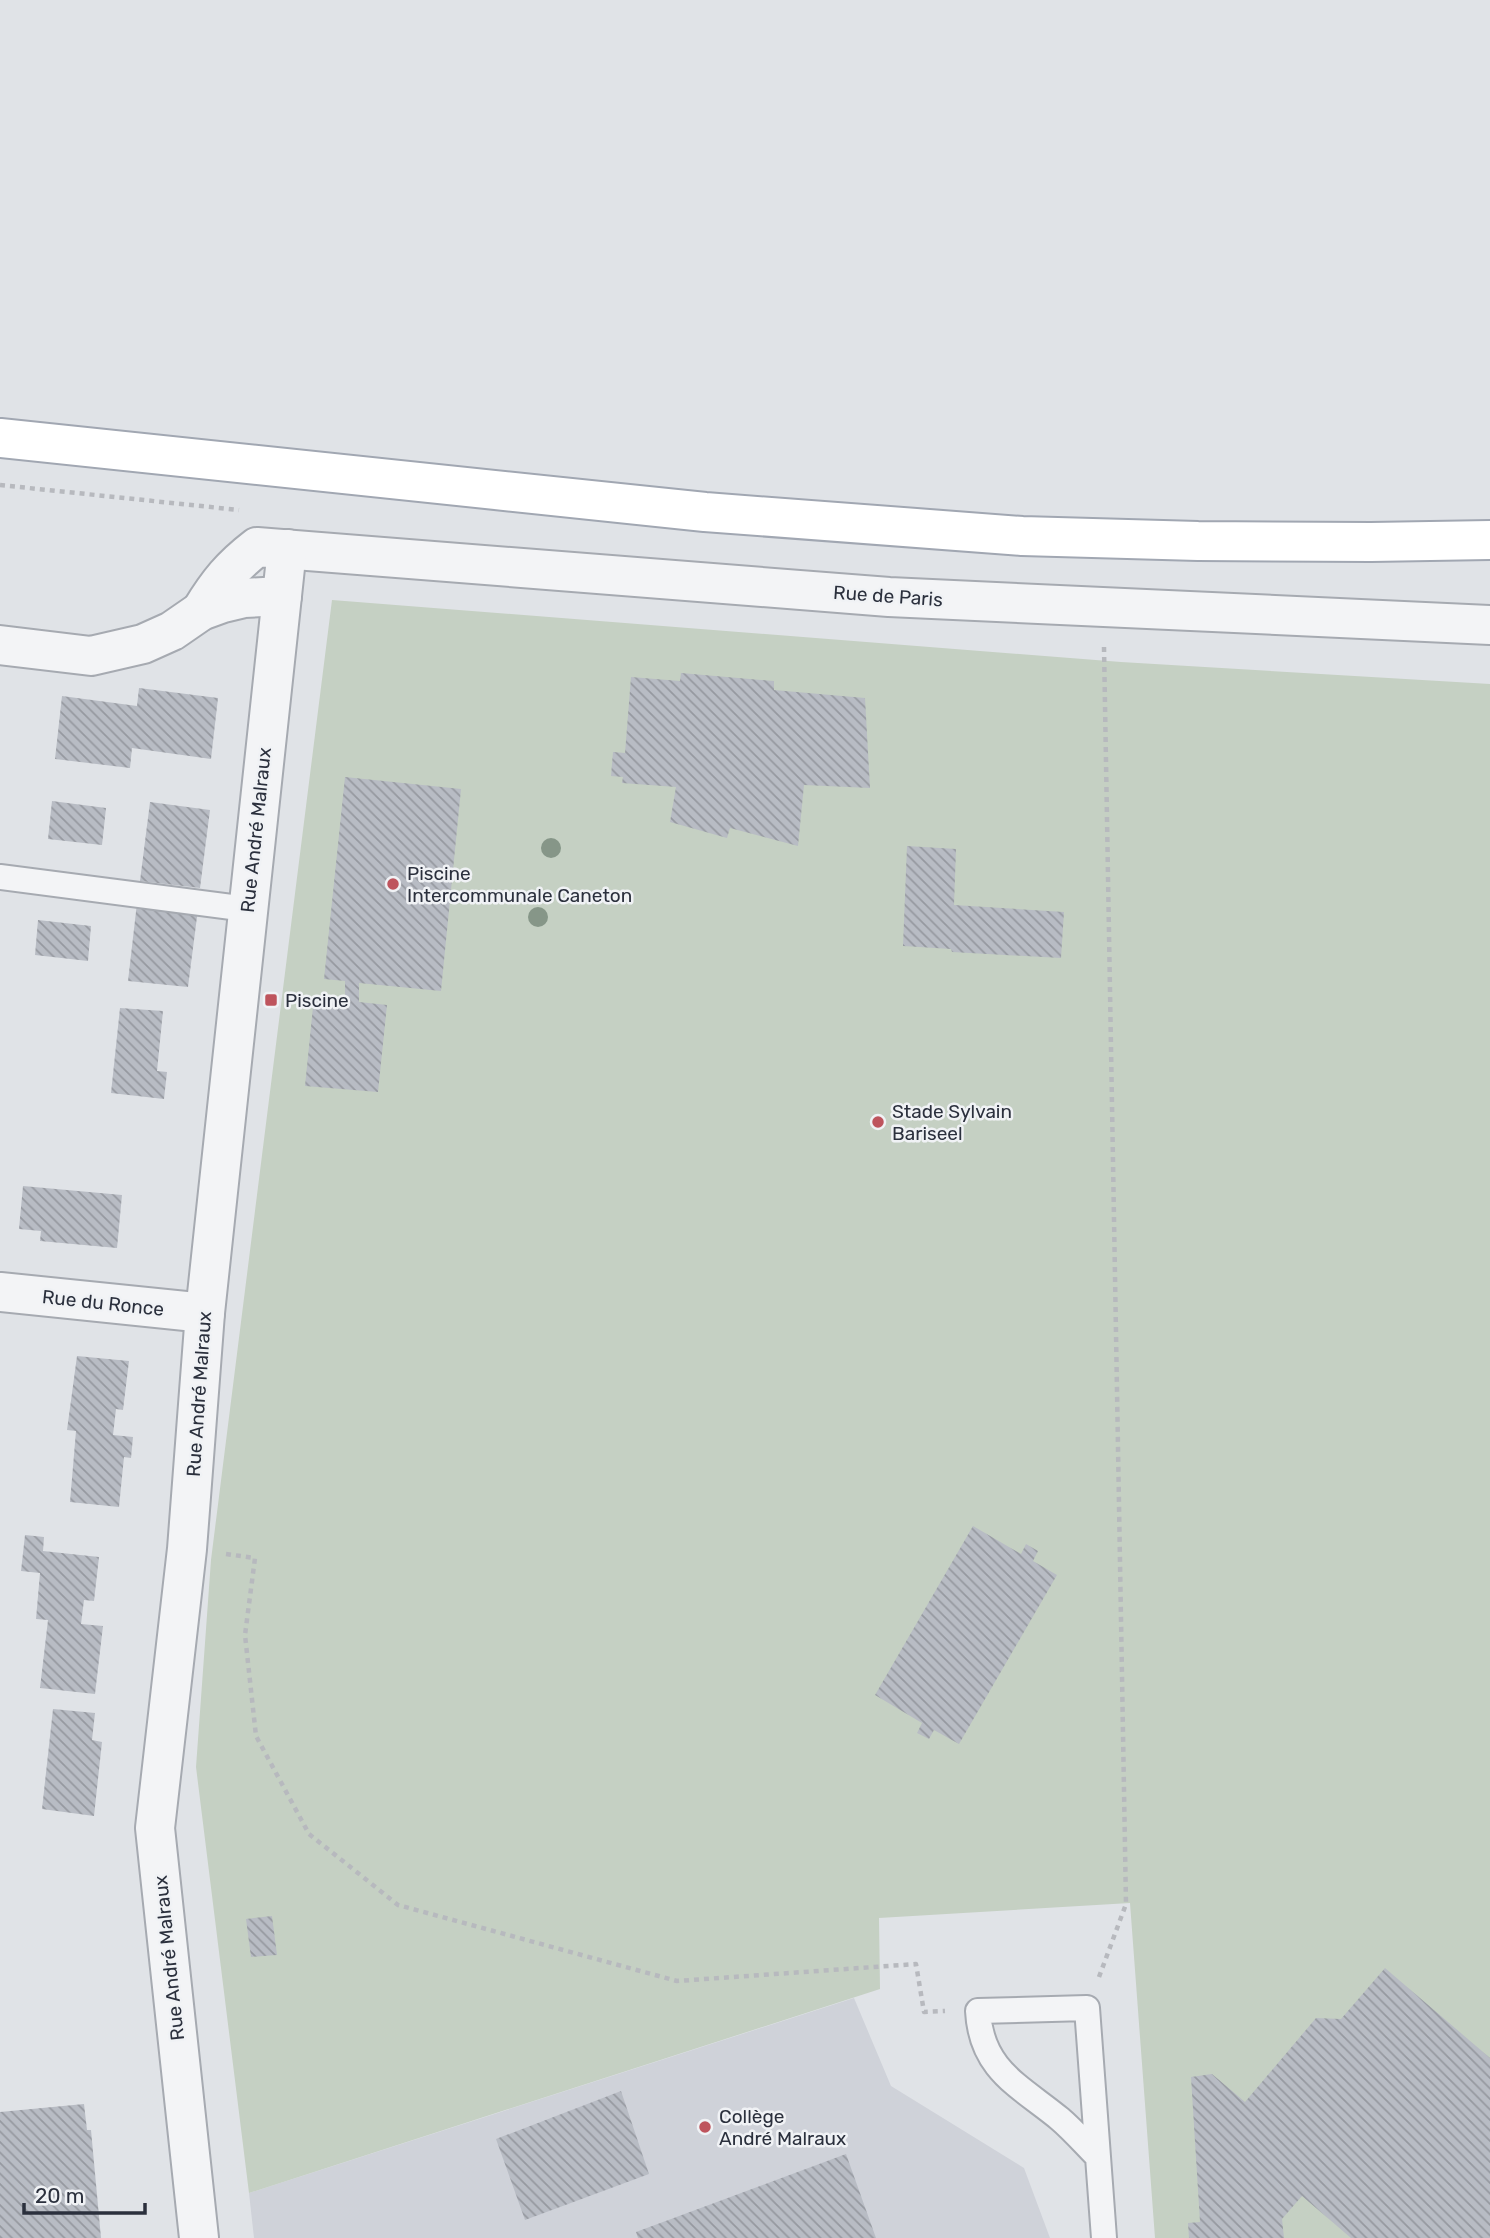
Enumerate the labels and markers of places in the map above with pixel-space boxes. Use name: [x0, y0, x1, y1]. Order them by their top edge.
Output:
place label: Piscine Intercommunale Caneton: [407, 862, 632, 907]
marker: Piscine Intercommunale Caneton: [385, 876, 401, 892]
place label: Piscine: [285, 989, 349, 1012]
marker: Piscine: [263, 992, 279, 1008]
place label: Stade Sylvain Bariseel: [892, 1100, 1012, 1145]
marker: Stade Sylvain Bariseel: [870, 1114, 886, 1130]
place label: Collège André Malraux: [719, 2105, 846, 2150]
marker: Collège André Malraux: [697, 2119, 713, 2135]

